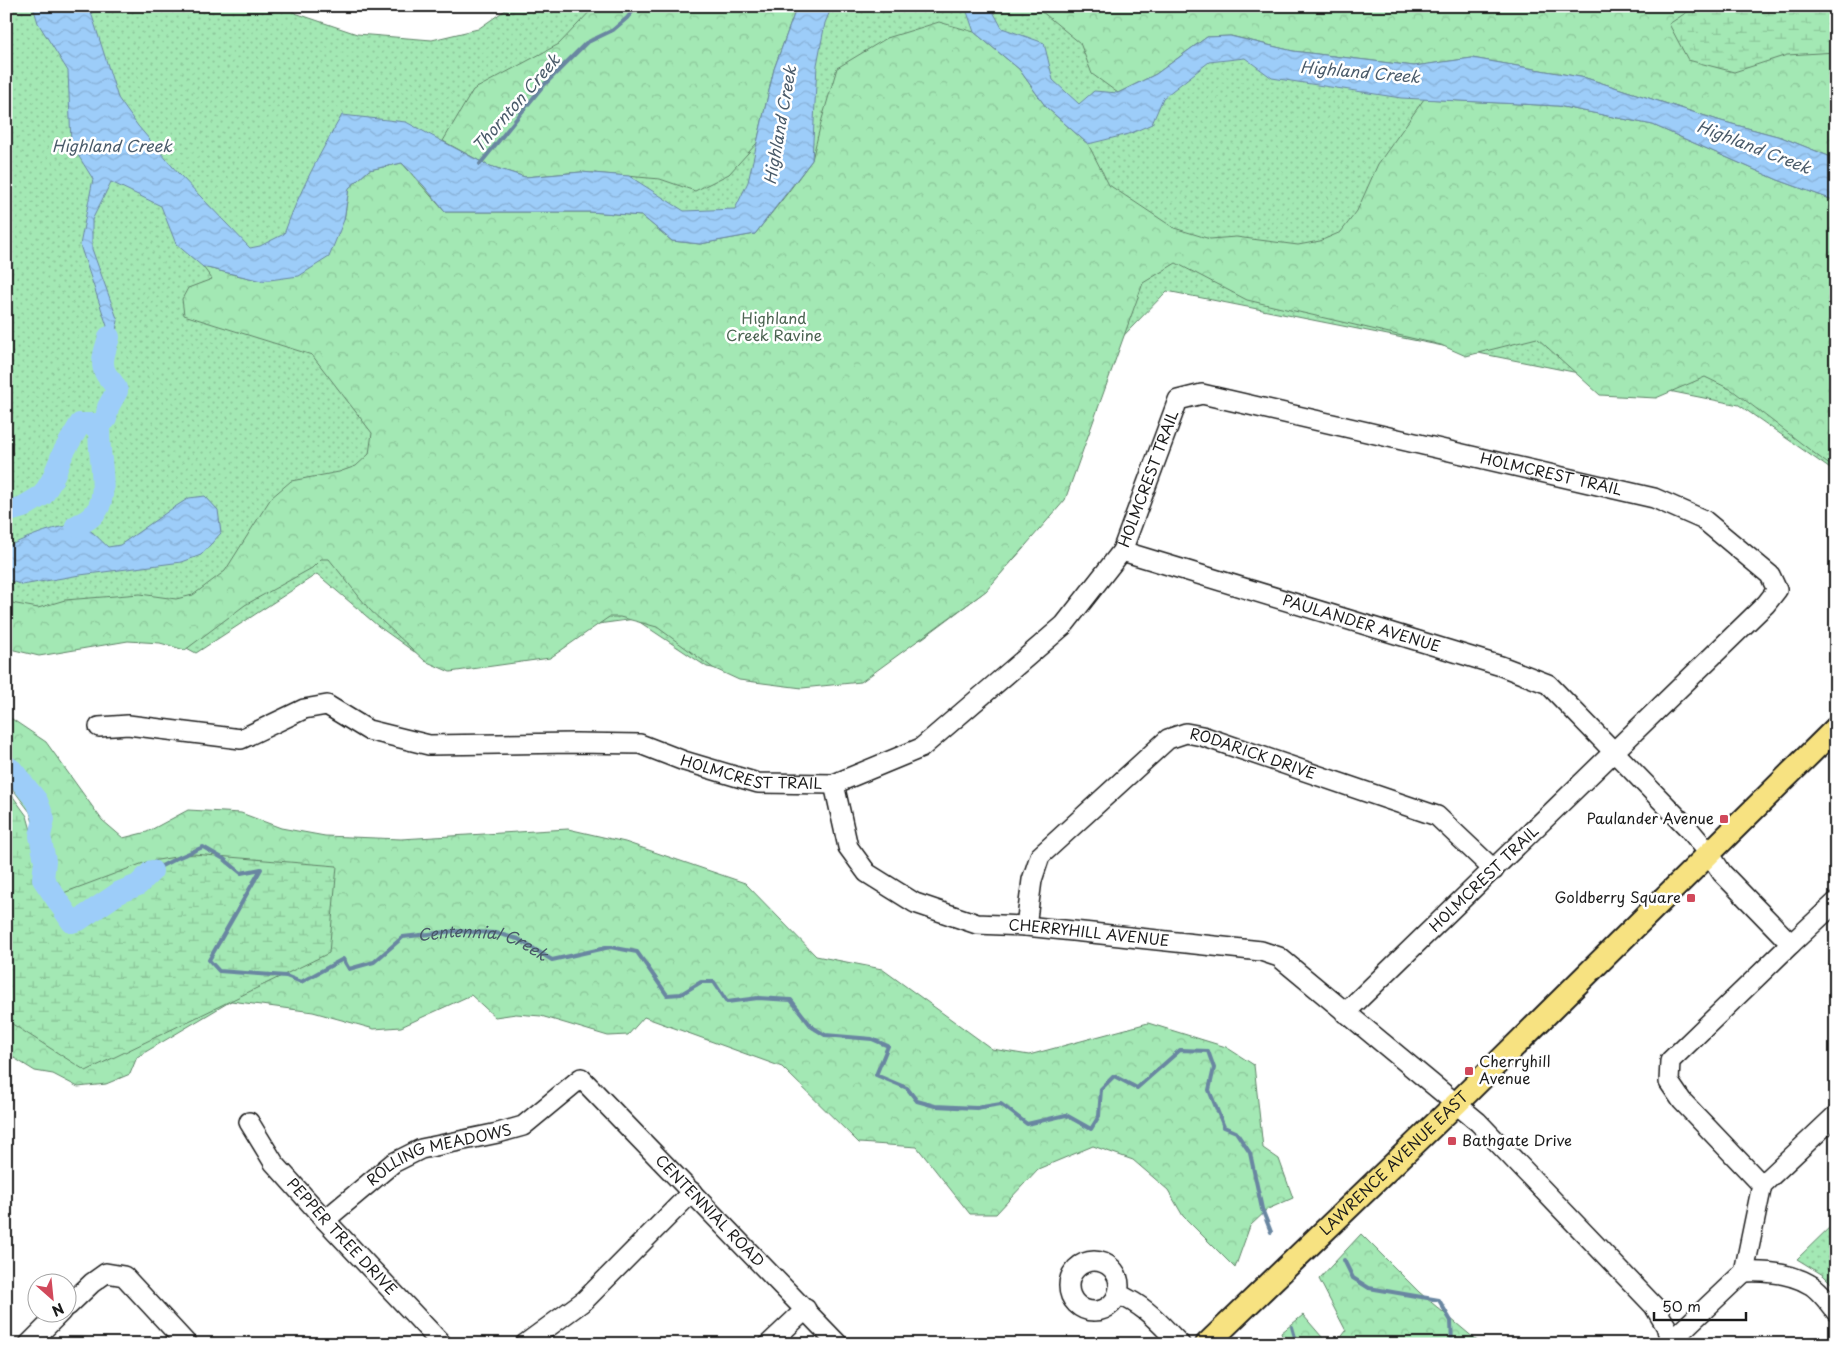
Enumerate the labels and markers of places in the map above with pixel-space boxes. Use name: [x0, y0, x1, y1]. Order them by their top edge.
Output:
place label: Paulander Avenue: [1587, 806, 1714, 829]
marker: Paulander Avenue: [1718, 813, 1730, 825]
place label: Goldberry Square: [1554, 885, 1681, 908]
marker: Goldberry Square: [1685, 892, 1697, 904]
place label: Cherryhill Avenue: [1479, 1049, 1551, 1089]
marker: Cherryhill Avenue: [1463, 1065, 1475, 1077]
place label: Bathgate Drive: [1462, 1128, 1572, 1151]
marker: Bathgate Drive: [1446, 1135, 1458, 1147]

